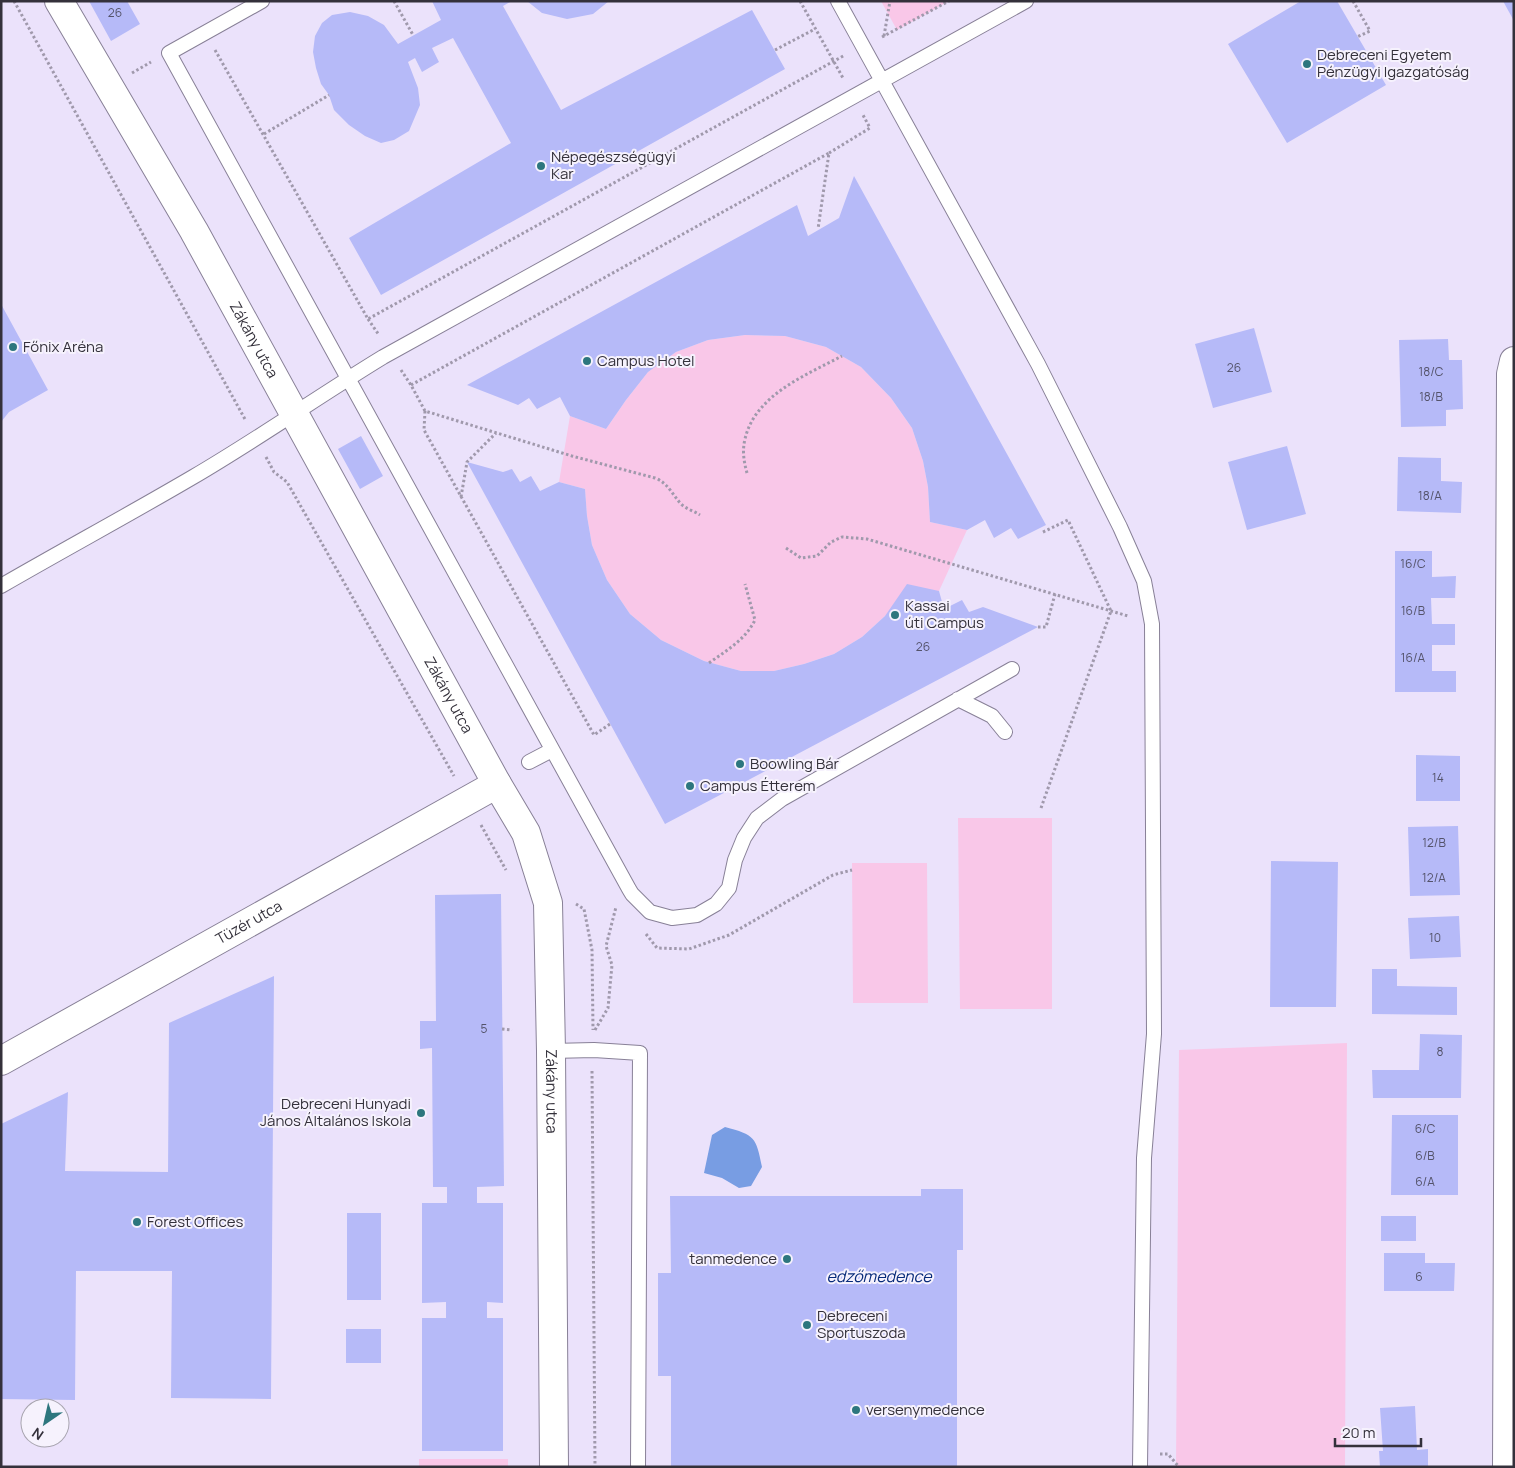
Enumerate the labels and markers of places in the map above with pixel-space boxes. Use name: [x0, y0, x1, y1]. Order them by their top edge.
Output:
place label: Debreceni Egyetem Pénzügyi Igazgatóság: [1317, 44, 1469, 82]
marker: Debreceni Egyetem Pénzügyi Igazgatóság: [1301, 58, 1313, 70]
place label: Népegészségügyi Kar: [551, 146, 676, 184]
marker: Népegészségügyi Kar: [535, 160, 547, 172]
place label: Főnix Aréna: [23, 336, 103, 357]
marker: Főnix Aréna: [7, 341, 19, 353]
place label: Campus Hotel: [597, 350, 695, 371]
marker: Campus Hotel: [581, 355, 593, 367]
place label: Kassai úti Campus: [905, 595, 984, 633]
marker: Kassai úti Campus: [889, 609, 901, 621]
place label: Boowling Bár: [750, 753, 839, 774]
marker: Boowling Bár: [734, 758, 746, 770]
place label: Campus Étterem: [700, 775, 815, 796]
marker: Campus Étterem: [684, 780, 696, 792]
place label: Debreceni Hunyadi János Általános Iskola: [260, 1093, 411, 1131]
marker: Debreceni Hunyadi János Általános Iskola: [415, 1107, 427, 1119]
place label: Forest Offices: [147, 1211, 243, 1232]
marker: Forest Offices: [131, 1216, 143, 1228]
place label: tanmedence: [689, 1248, 777, 1269]
marker: tanmedence: [781, 1253, 793, 1265]
place label: Debreceni Sportuszoda: [817, 1305, 906, 1343]
marker: Debreceni Sportuszoda: [801, 1319, 813, 1331]
place label: versenymedence: [866, 1399, 985, 1420]
marker: versenymedence: [850, 1404, 862, 1416]

